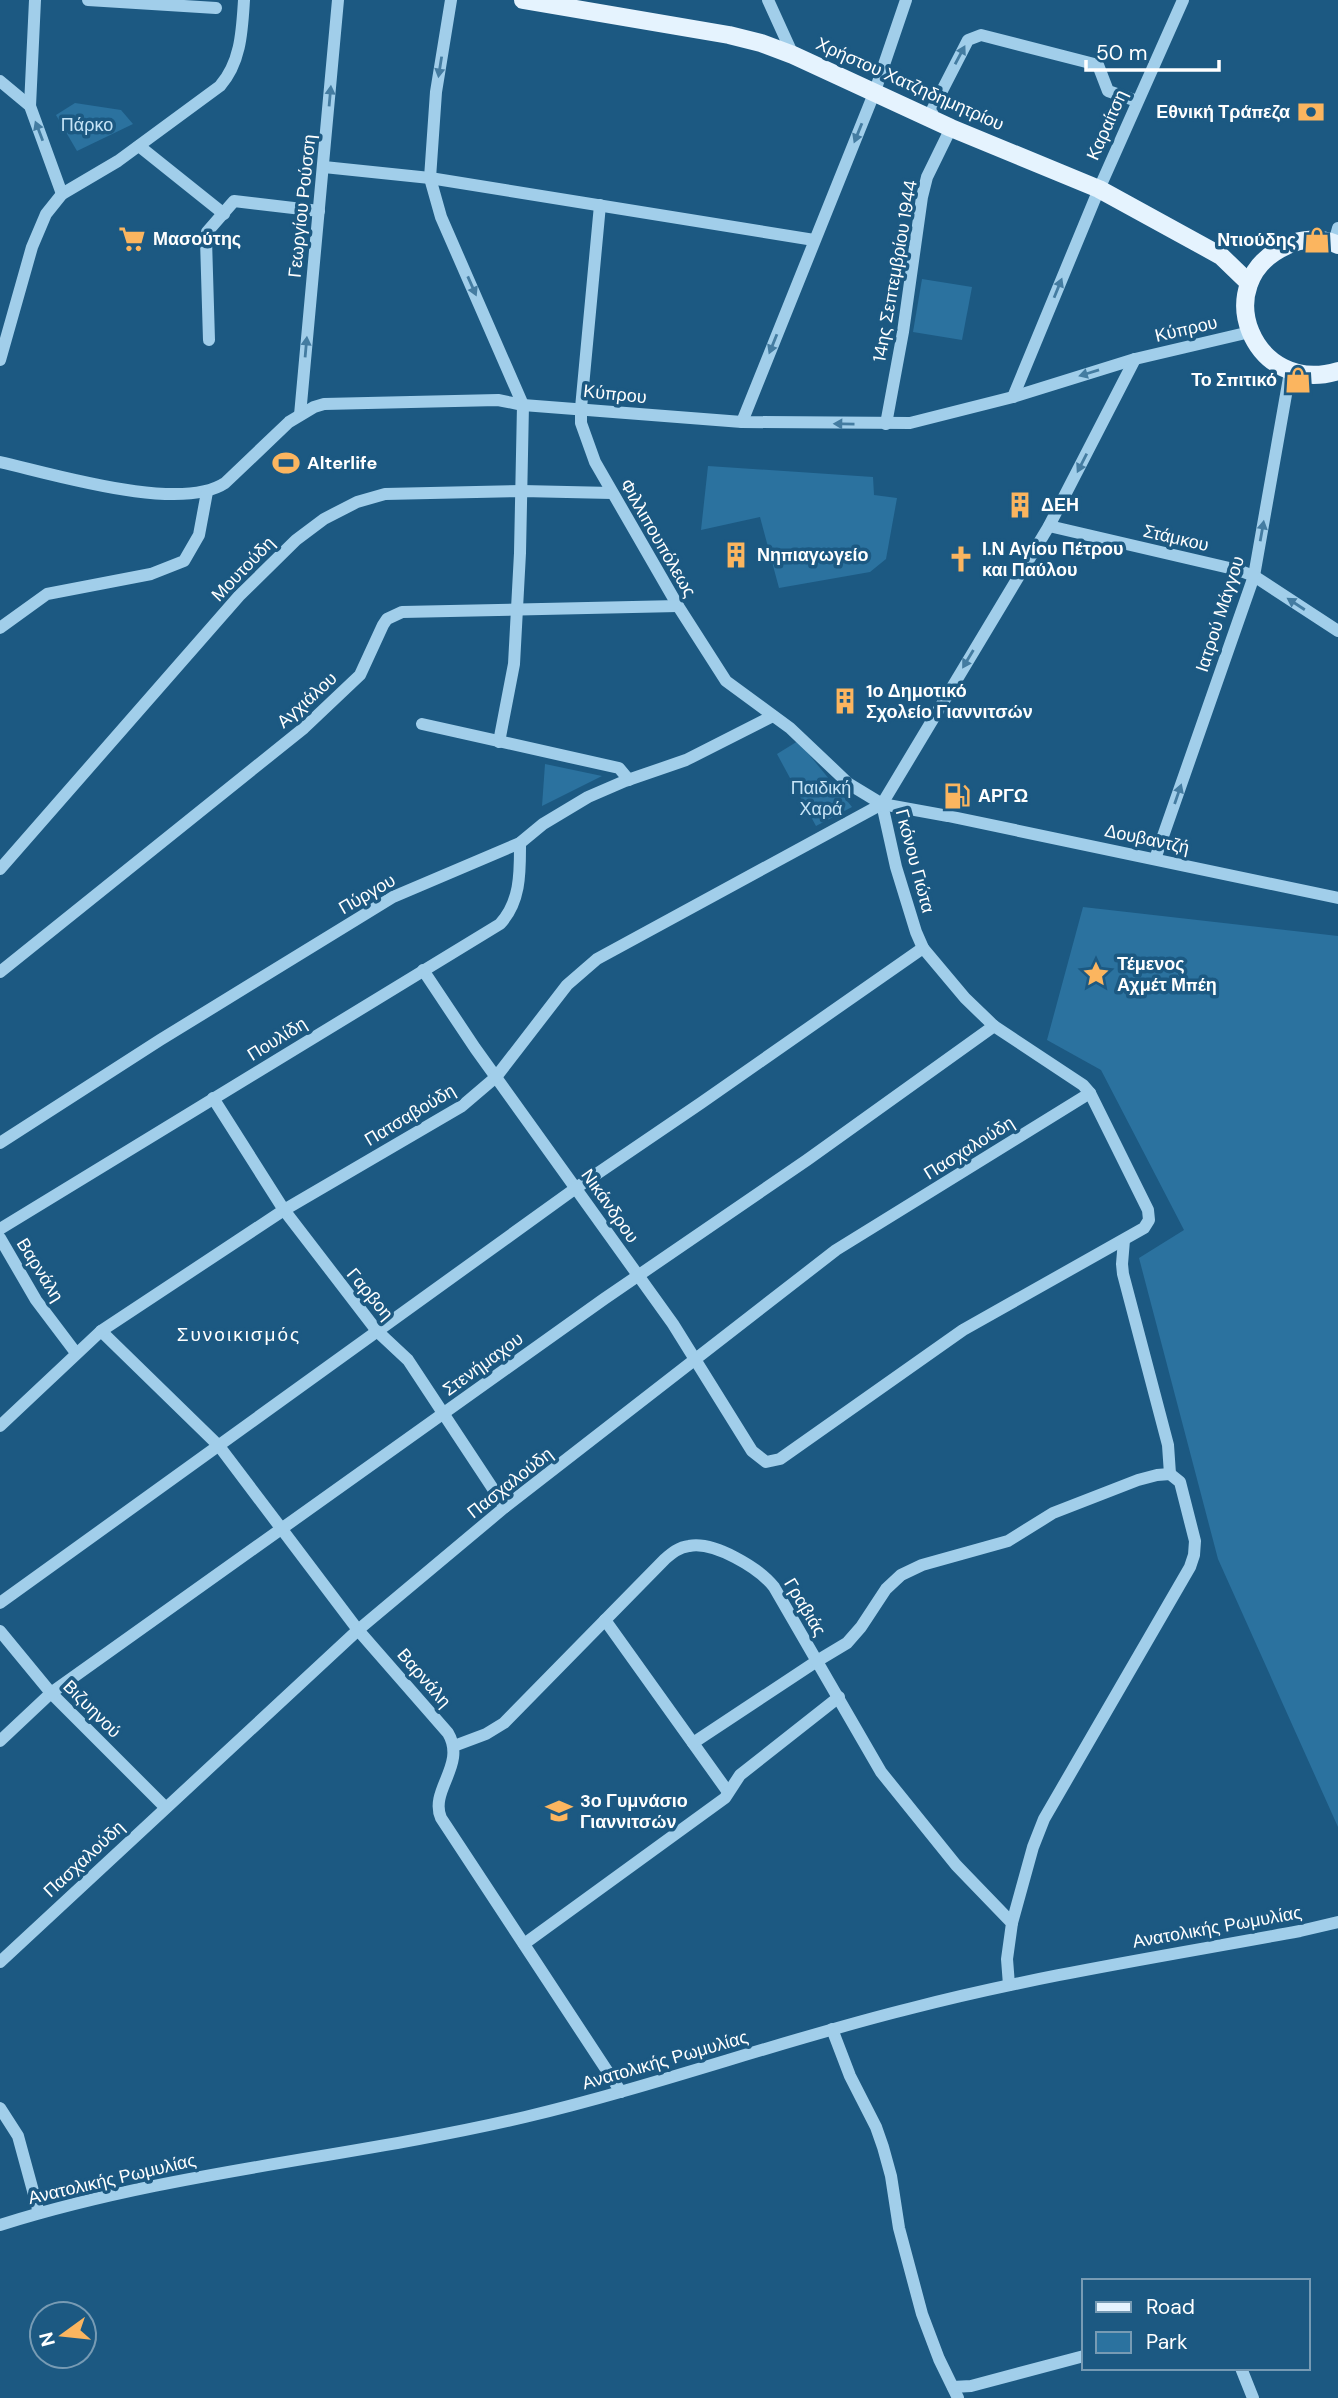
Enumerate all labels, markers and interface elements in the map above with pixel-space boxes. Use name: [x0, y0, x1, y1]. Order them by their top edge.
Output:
scale bar: [1086, 28, 1219, 72]
street label: Χρήστου Χατζηδημητρίου: [812, 32, 1008, 136]
text: 50 m: [1096, 39, 1147, 67]
one-way arrow: [955, 45, 966, 65]
one-way arrow: [434, 56, 445, 78]
one-way arrow: [325, 85, 336, 107]
street label: Καραίτση: [1081, 86, 1133, 164]
bank icon: Εθνική Τράπεζα: [1296, 97, 1326, 127]
place label: Εθνική Τράπεζα: [1156, 100, 1290, 124]
park label: Πάρκο: [61, 113, 113, 137]
one-way arrow: [34, 121, 45, 142]
one-way arrow: [852, 123, 863, 144]
street label: Γεωργίου Ρούσση: [283, 133, 321, 279]
street label: 14ης Σεπτεμβρίου 1944: [867, 178, 923, 364]
supermarket icon: Μασούτης: [117, 224, 147, 254]
shop icon: Ντιούδης: [1302, 225, 1332, 255]
place label: Μασούτης: [153, 227, 241, 251]
place label: Ντιούδης: [1217, 228, 1296, 252]
one-way arrow: [466, 276, 478, 296]
one-way arrow: [1052, 278, 1063, 299]
street label: Κύπρου: [1152, 310, 1220, 348]
one-way arrow: [767, 334, 778, 355]
one-way arrow: [301, 335, 312, 357]
shop icon: Το Σπιτικό: [1283, 365, 1313, 395]
one-way arrow: [1078, 368, 1099, 379]
place label: Το Σπιτικό: [1191, 368, 1277, 392]
street label: Κύπρου: [582, 379, 648, 409]
one-way arrow: [832, 418, 854, 429]
sports icon: Alterlife: [271, 448, 301, 478]
place label: Alterlife: [307, 451, 377, 475]
one-way arrow: [1076, 453, 1087, 473]
street label: Φιλλιπουπόλεως: [614, 474, 702, 602]
building icon: ΔΕΗ: [1005, 490, 1035, 520]
place label: ΔΕΗ: [1041, 493, 1079, 517]
street label: Στάμκου: [1141, 519, 1211, 557]
one-way arrow: [1257, 520, 1268, 542]
street label: Μουτούδη: [206, 531, 280, 607]
place label: Ι.Ν Αγίου Πέτρου και Παύλου: [982, 537, 1124, 582]
building icon: Νηπιαγωγείο: [721, 540, 751, 570]
place label: Νηπιαγωγείο: [757, 543, 868, 567]
church icon: Ι.Ν Αγίου Πέτρου και Παύλου: [946, 544, 976, 574]
street label: Ιατρού Μάγγου: [1190, 553, 1250, 675]
one-way arrow: [1286, 597, 1306, 610]
one-way arrow: [961, 650, 974, 669]
street label: Αγχιάλου: [272, 667, 342, 733]
place label: 1ο Δημοτικό Σχολείο Γιαννιτσών: [866, 679, 1033, 724]
building icon: 1ο Δημοτικό Σχολείο Γιαννιτσών: [830, 686, 860, 716]
park label: Παιδική Χαρά: [791, 776, 851, 821]
fuel station icon: ΑΡΓΩ: [942, 781, 972, 811]
place label: ΑΡΓΩ: [978, 784, 1028, 808]
one-way arrow: [1173, 784, 1184, 805]
street label: Γκόνου Γιώτα: [890, 806, 940, 916]
street label: Δουβαντζή: [1102, 818, 1192, 860]
street label: Πύργου: [334, 868, 400, 920]
place label: Τέμενος Αχμέτ Μπέη: [1117, 952, 1217, 997]
place icon: Τέμενος Αχμέτ Μπέη: [1081, 959, 1111, 989]
street label: Πουλίδη: [243, 1011, 311, 1067]
street label: Πατσαβούδη: [360, 1078, 460, 1152]
street label: Πασχαλούδη: [919, 1111, 1019, 1185]
street label: Νικάνδρου: [576, 1164, 644, 1248]
street label: Βαρνάλη: [11, 1234, 69, 1306]
street label: Γαρβοη: [341, 1263, 399, 1325]
district label: Συνοικισμός: [177, 1322, 301, 1347]
street label: Στενήμαχου: [438, 1327, 528, 1401]
street label: Πασχαλούδη: [462, 1442, 558, 1524]
street label: Γραβιάς: [778, 1573, 832, 1641]
street label: Βαρνάλη: [392, 1643, 456, 1713]
street label: Βιζυηνού: [58, 1675, 126, 1743]
place label: 3ο Γυμνάσιο Γιαννιτσών: [580, 1789, 688, 1834]
school or university icon: 3ο Γυμνάσιο Γιαννιτσών: [544, 1796, 574, 1826]
street label: Πασχαλούδη: [38, 1815, 130, 1903]
street label: Ανατολικής Ρωμυλίας: [1130, 1900, 1304, 1954]
street label: Ανατολικής Ρωμυλίας: [579, 2025, 751, 2095]
street label: Ανατολικής Ρωμυλίας: [26, 2148, 199, 2210]
legend: [1082, 2279, 1310, 2370]
text: Road: [1146, 2293, 1195, 2321]
north arrow: [28, 2300, 98, 2370]
text: Park: [1146, 2328, 1188, 2356]
text: N: [33, 2329, 61, 2349]

